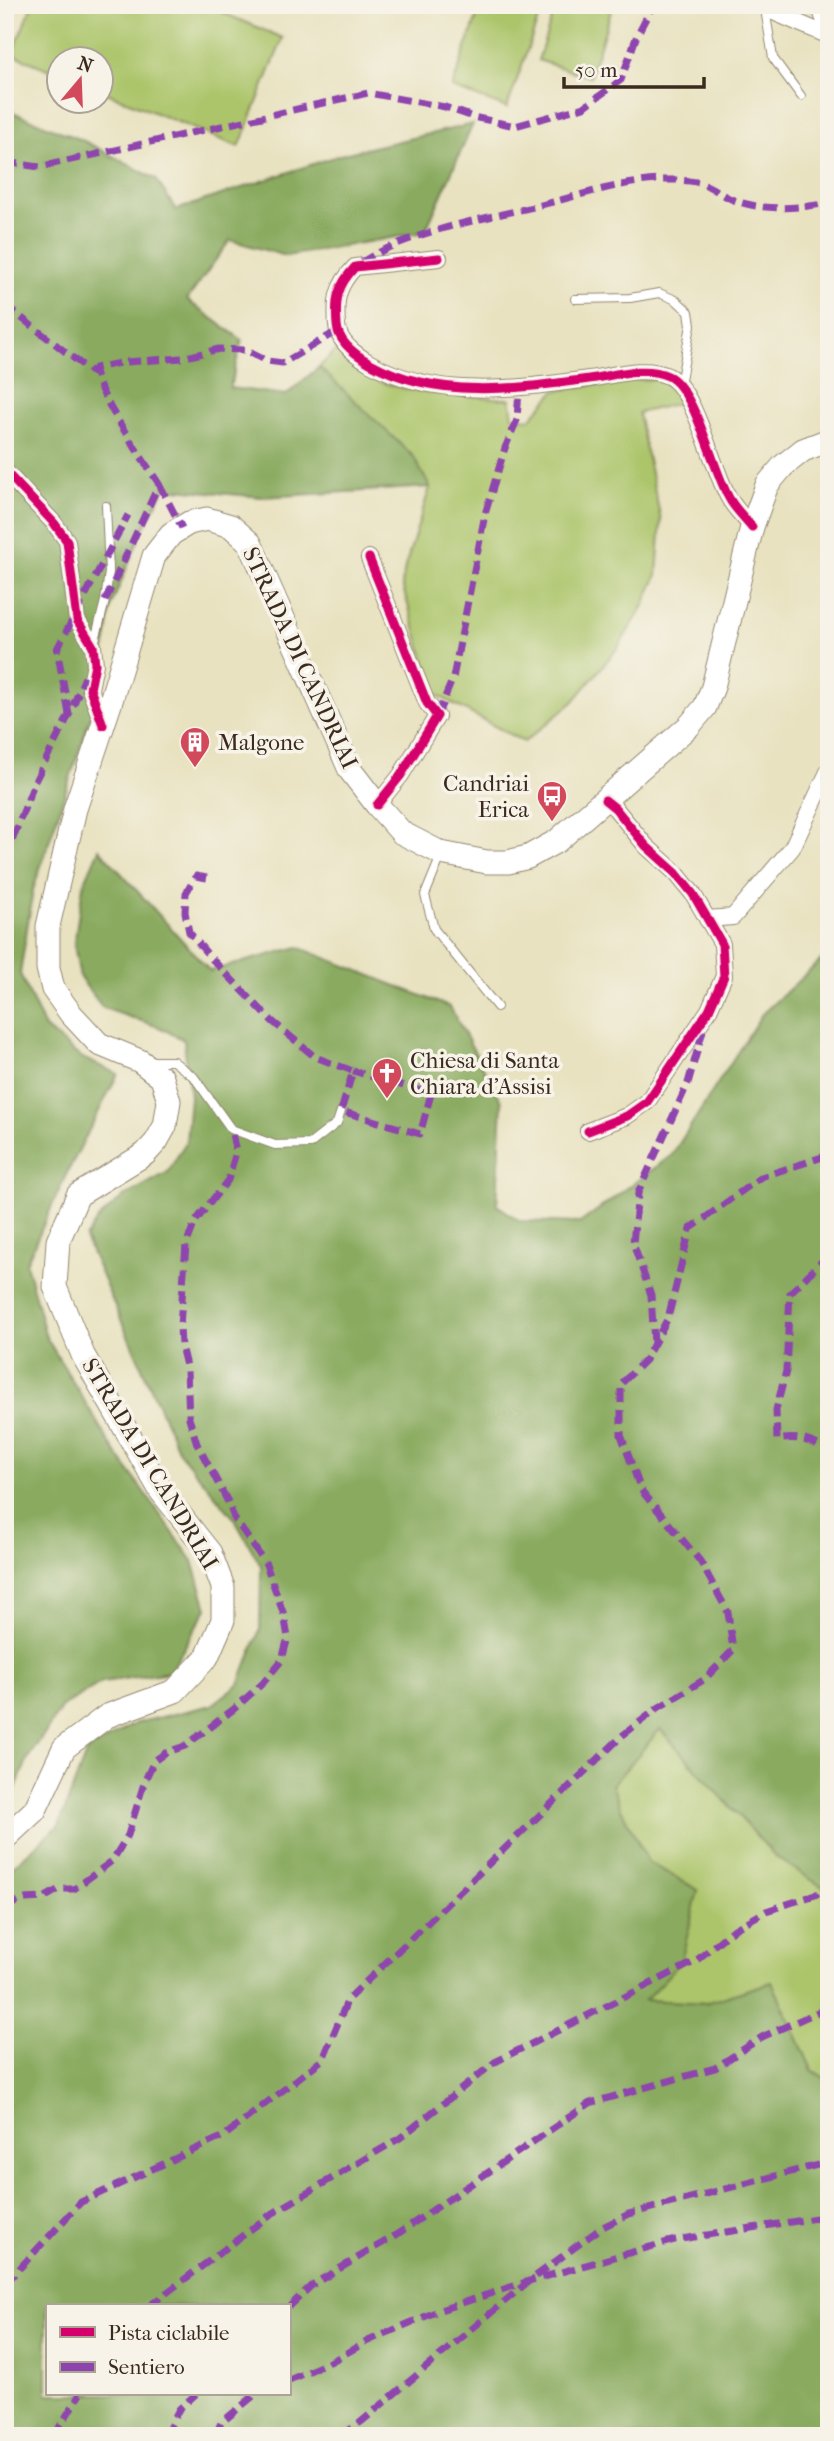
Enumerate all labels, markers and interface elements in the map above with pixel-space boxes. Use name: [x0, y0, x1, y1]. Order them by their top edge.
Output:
north arrow: [46, 46, 116, 116]
scale bar: [564, 46, 704, 90]
text: N: [75, 52, 96, 78]
text: 50 m: [575, 58, 618, 82]
street label: STRADA DI CANDRIAI: [237, 543, 363, 773]
building icon: Malgone: [178, 725, 212, 769]
place label: Malgone: [218, 729, 304, 756]
place label: Candriai Erica: [443, 770, 529, 823]
bus stop icon: Candriai Erica: [535, 779, 569, 823]
place label: Chiesa di Santa Chiara d'Assisi: [410, 1047, 560, 1100]
church icon: Chiesa di Santa Chiara d'Assisi: [370, 1056, 404, 1100]
street label: STRADA DI CANDRIAI: [76, 1353, 224, 1575]
legend: [46, 2304, 290, 2396]
text: Pista ciclabile: [108, 2321, 229, 2345]
text: Sentiero: [108, 2355, 185, 2379]

